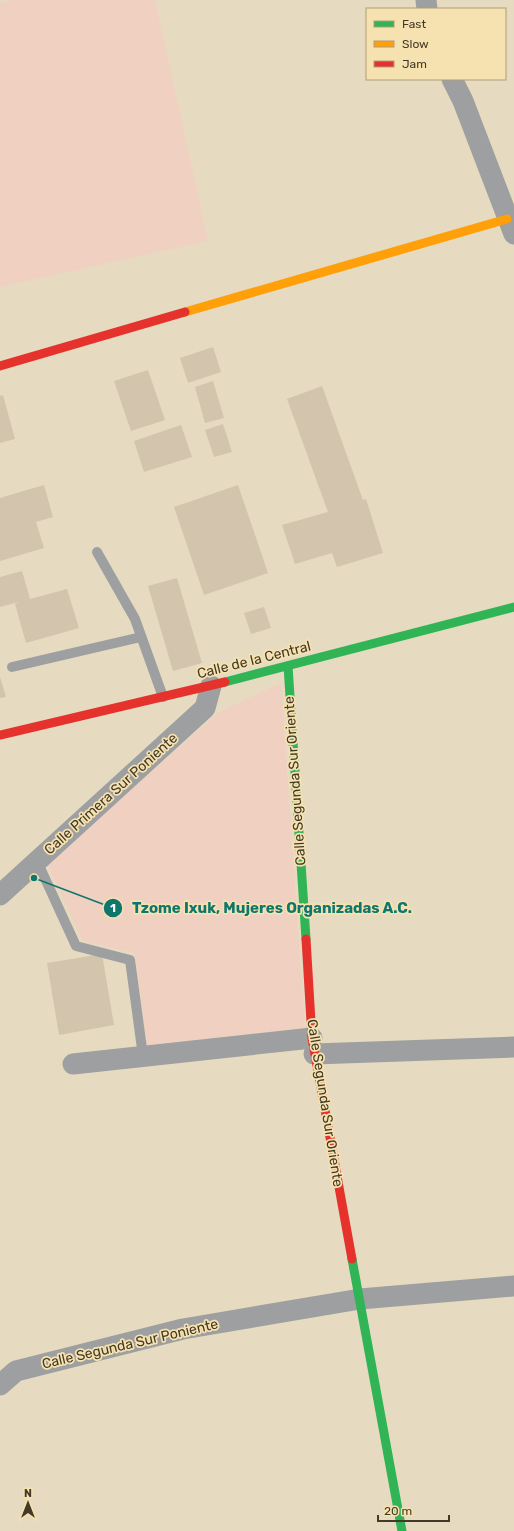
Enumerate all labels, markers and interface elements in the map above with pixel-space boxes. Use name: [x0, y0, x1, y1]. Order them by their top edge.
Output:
legend: [366, 8, 506, 80]
text: Fast: [402, 17, 426, 31]
text: Slow: [402, 37, 429, 51]
text: Jam: [402, 57, 427, 71]
street label: Calle de la Central: [195, 638, 313, 682]
street label: Calle Segunda Sur Oriente: [281, 696, 309, 866]
street label: Calle Primera Sur Poniente: [41, 730, 181, 858]
callout: Tzome Ixuk, Mujeres Organizadas A.C.: [103, 894, 420, 921]
text: Tzome Ixuk, Mujeres Organizadas A.C.: [132, 899, 412, 917]
text: 1: [110, 901, 116, 915]
street label: Calle Segunda Sur Oriente: [303, 1018, 347, 1188]
street label: Calle Segunda Sur Poniente: [40, 1315, 220, 1373]
north arrow: [8, 1483, 48, 1523]
text: N: [24, 1487, 32, 1500]
scale bar: [378, 1497, 449, 1523]
text: 20 m: [384, 1504, 412, 1518]

